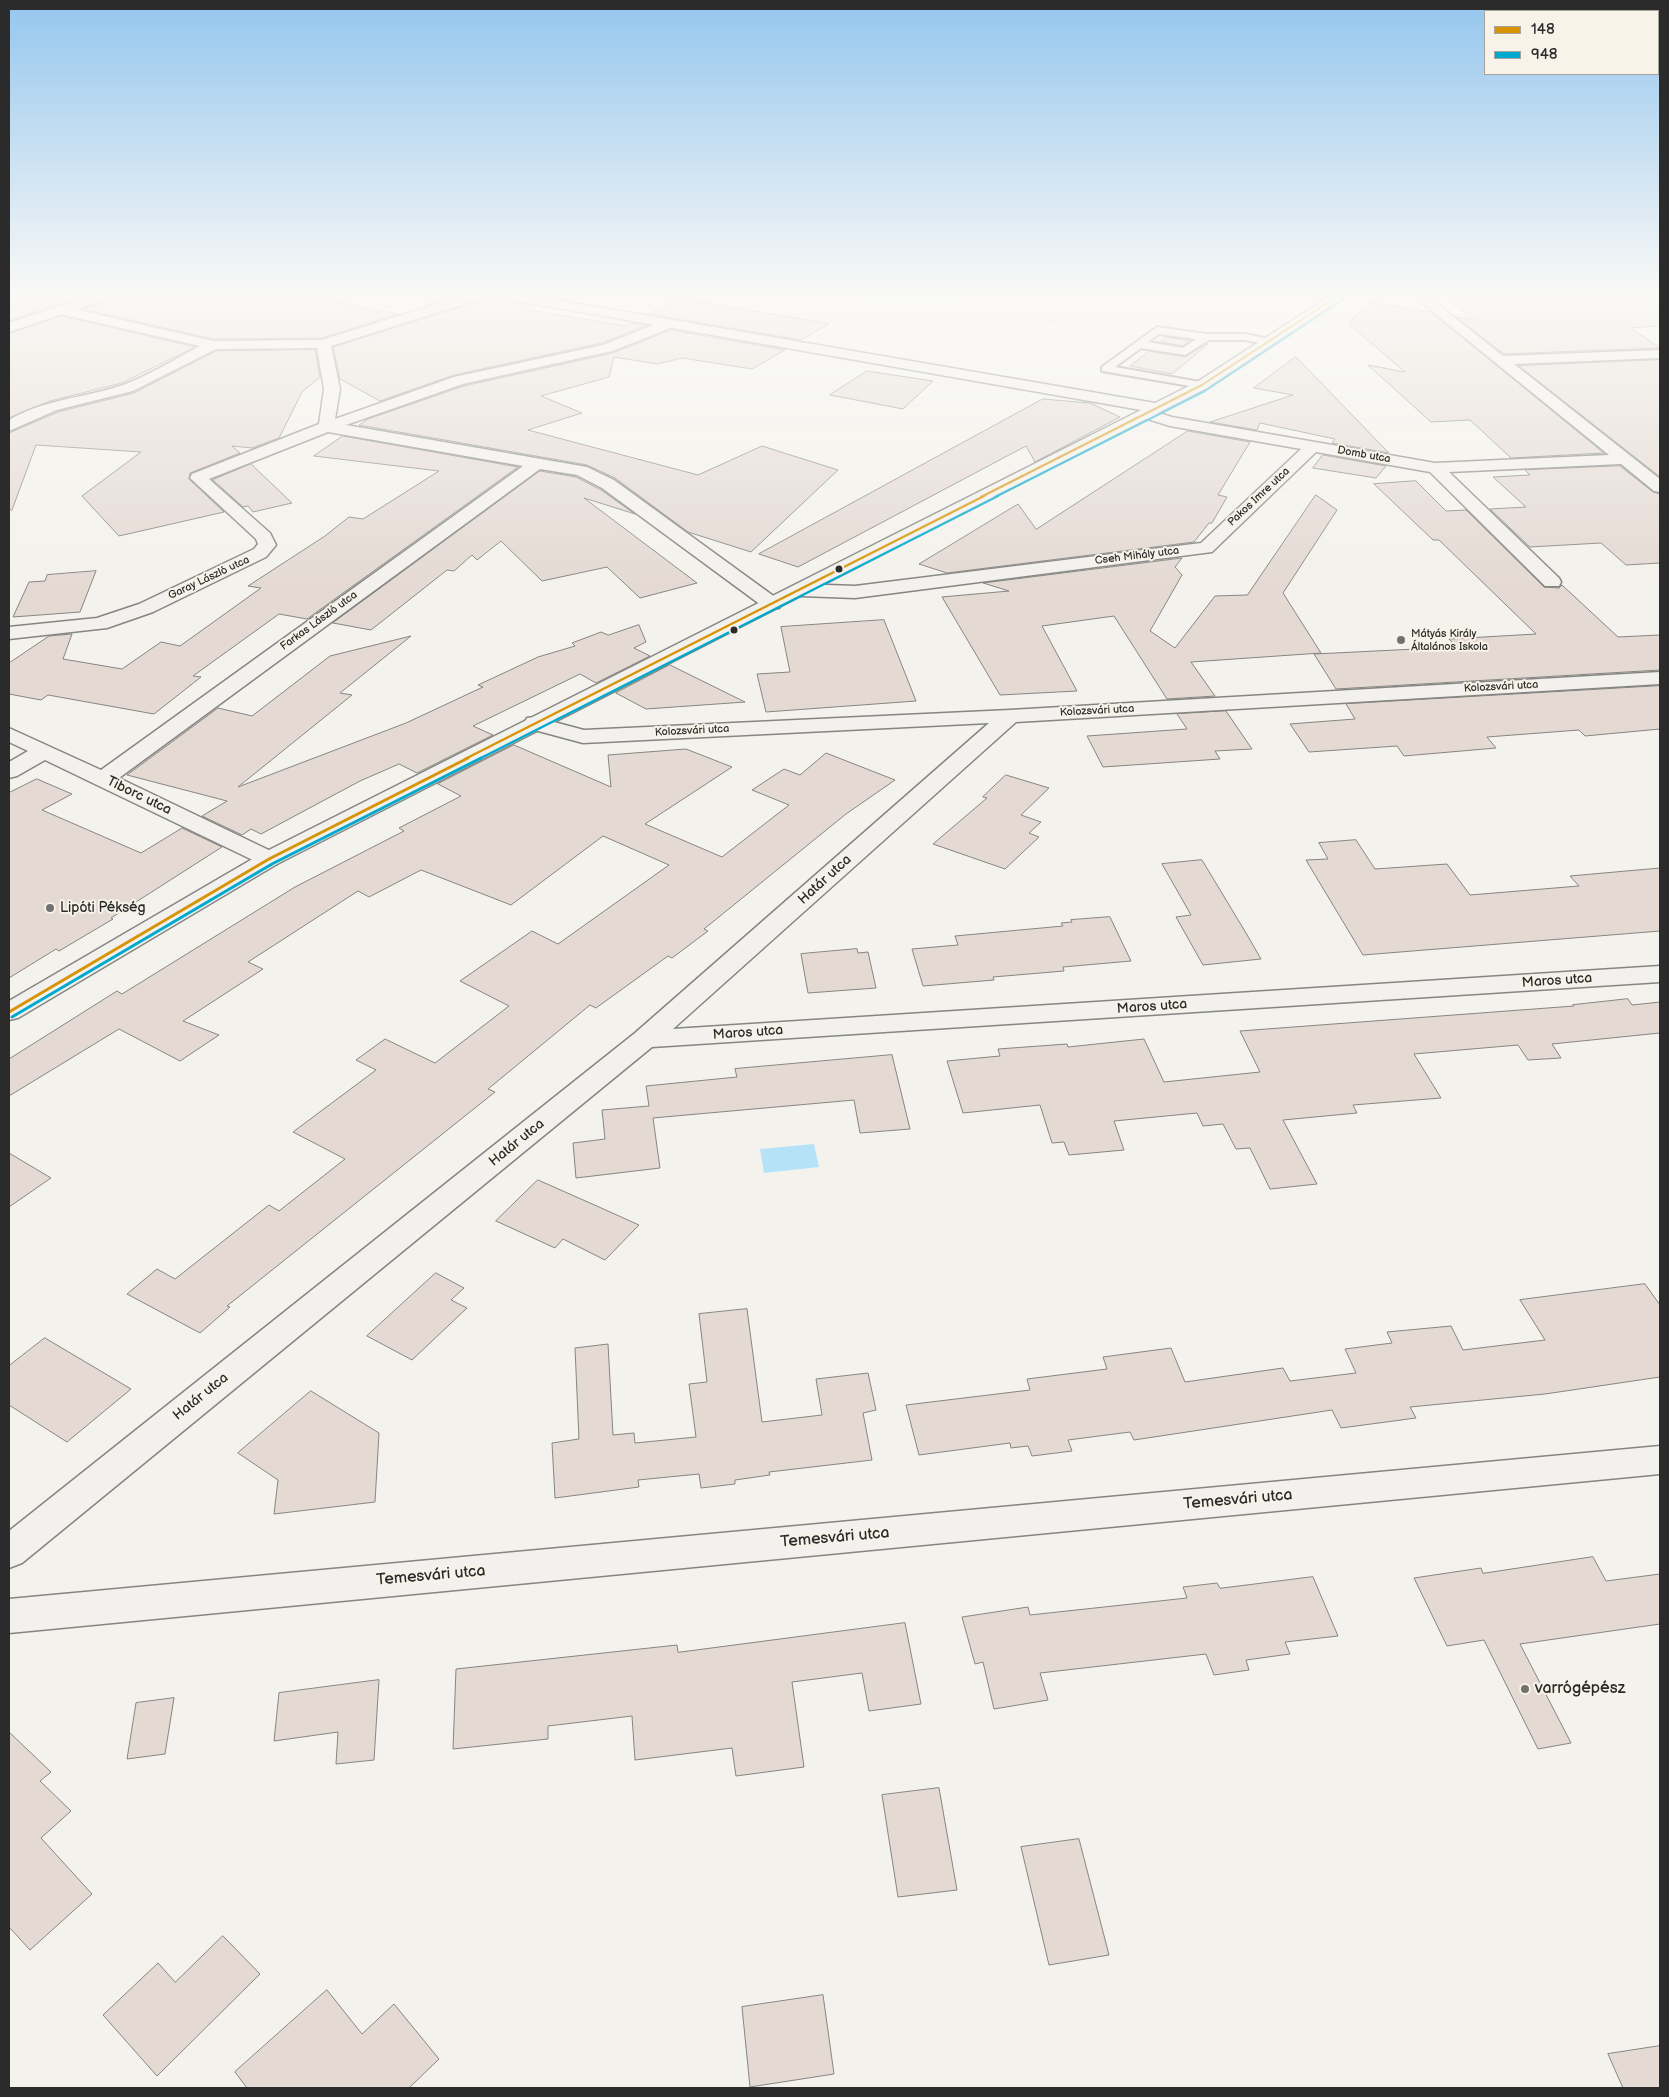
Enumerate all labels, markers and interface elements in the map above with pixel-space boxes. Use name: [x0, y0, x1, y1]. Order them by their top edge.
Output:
legend: [1484, 10, 1659, 75]
text: 148: [1531, 20, 1555, 39]
text: 948: [1531, 45, 1558, 64]
street label: Domb utca: [1336, 444, 1392, 466]
street label: Pakos Imre utca: [1225, 465, 1293, 529]
street label: Cseh Mihály utca: [1094, 544, 1180, 568]
street label: Garay László utca: [166, 553, 252, 603]
unlabelled marker: [834, 564, 844, 574]
street label: Farkas László utca: [278, 589, 360, 653]
unlabelled marker: [729, 625, 739, 635]
place label: Mátyás Király Általános Iskola: [1411, 627, 1488, 653]
marker: Mátyás Király Általános Iskola: [1395, 634, 1407, 646]
street label: Kolozsvári utca: [1463, 678, 1539, 696]
street label: Kolozsvári utca: [1059, 702, 1135, 720]
street label: Kolozsvári utca: [654, 722, 730, 740]
street label: Tiborc utca: [104, 773, 174, 819]
street label: Határ utca: [795, 852, 855, 908]
place label: Lipóti Pékség: [60, 900, 146, 916]
marker: Lipóti Pékség: [44, 902, 56, 914]
street label: Maros utca: [1521, 970, 1593, 992]
street label: Maros utca: [1116, 996, 1188, 1018]
street label: Maros utca: [712, 1022, 784, 1044]
street label: Határ utca: [486, 1116, 548, 1170]
street label: Határ utca: [170, 1370, 232, 1424]
street label: Temesvári utca: [1183, 1486, 1293, 1514]
street label: Temesvári utca: [780, 1524, 890, 1552]
street label: Temesvári utca: [376, 1562, 486, 1590]
place label: varrógépész: [1535, 1679, 1625, 1699]
marker: varrógépész: [1519, 1683, 1531, 1695]

